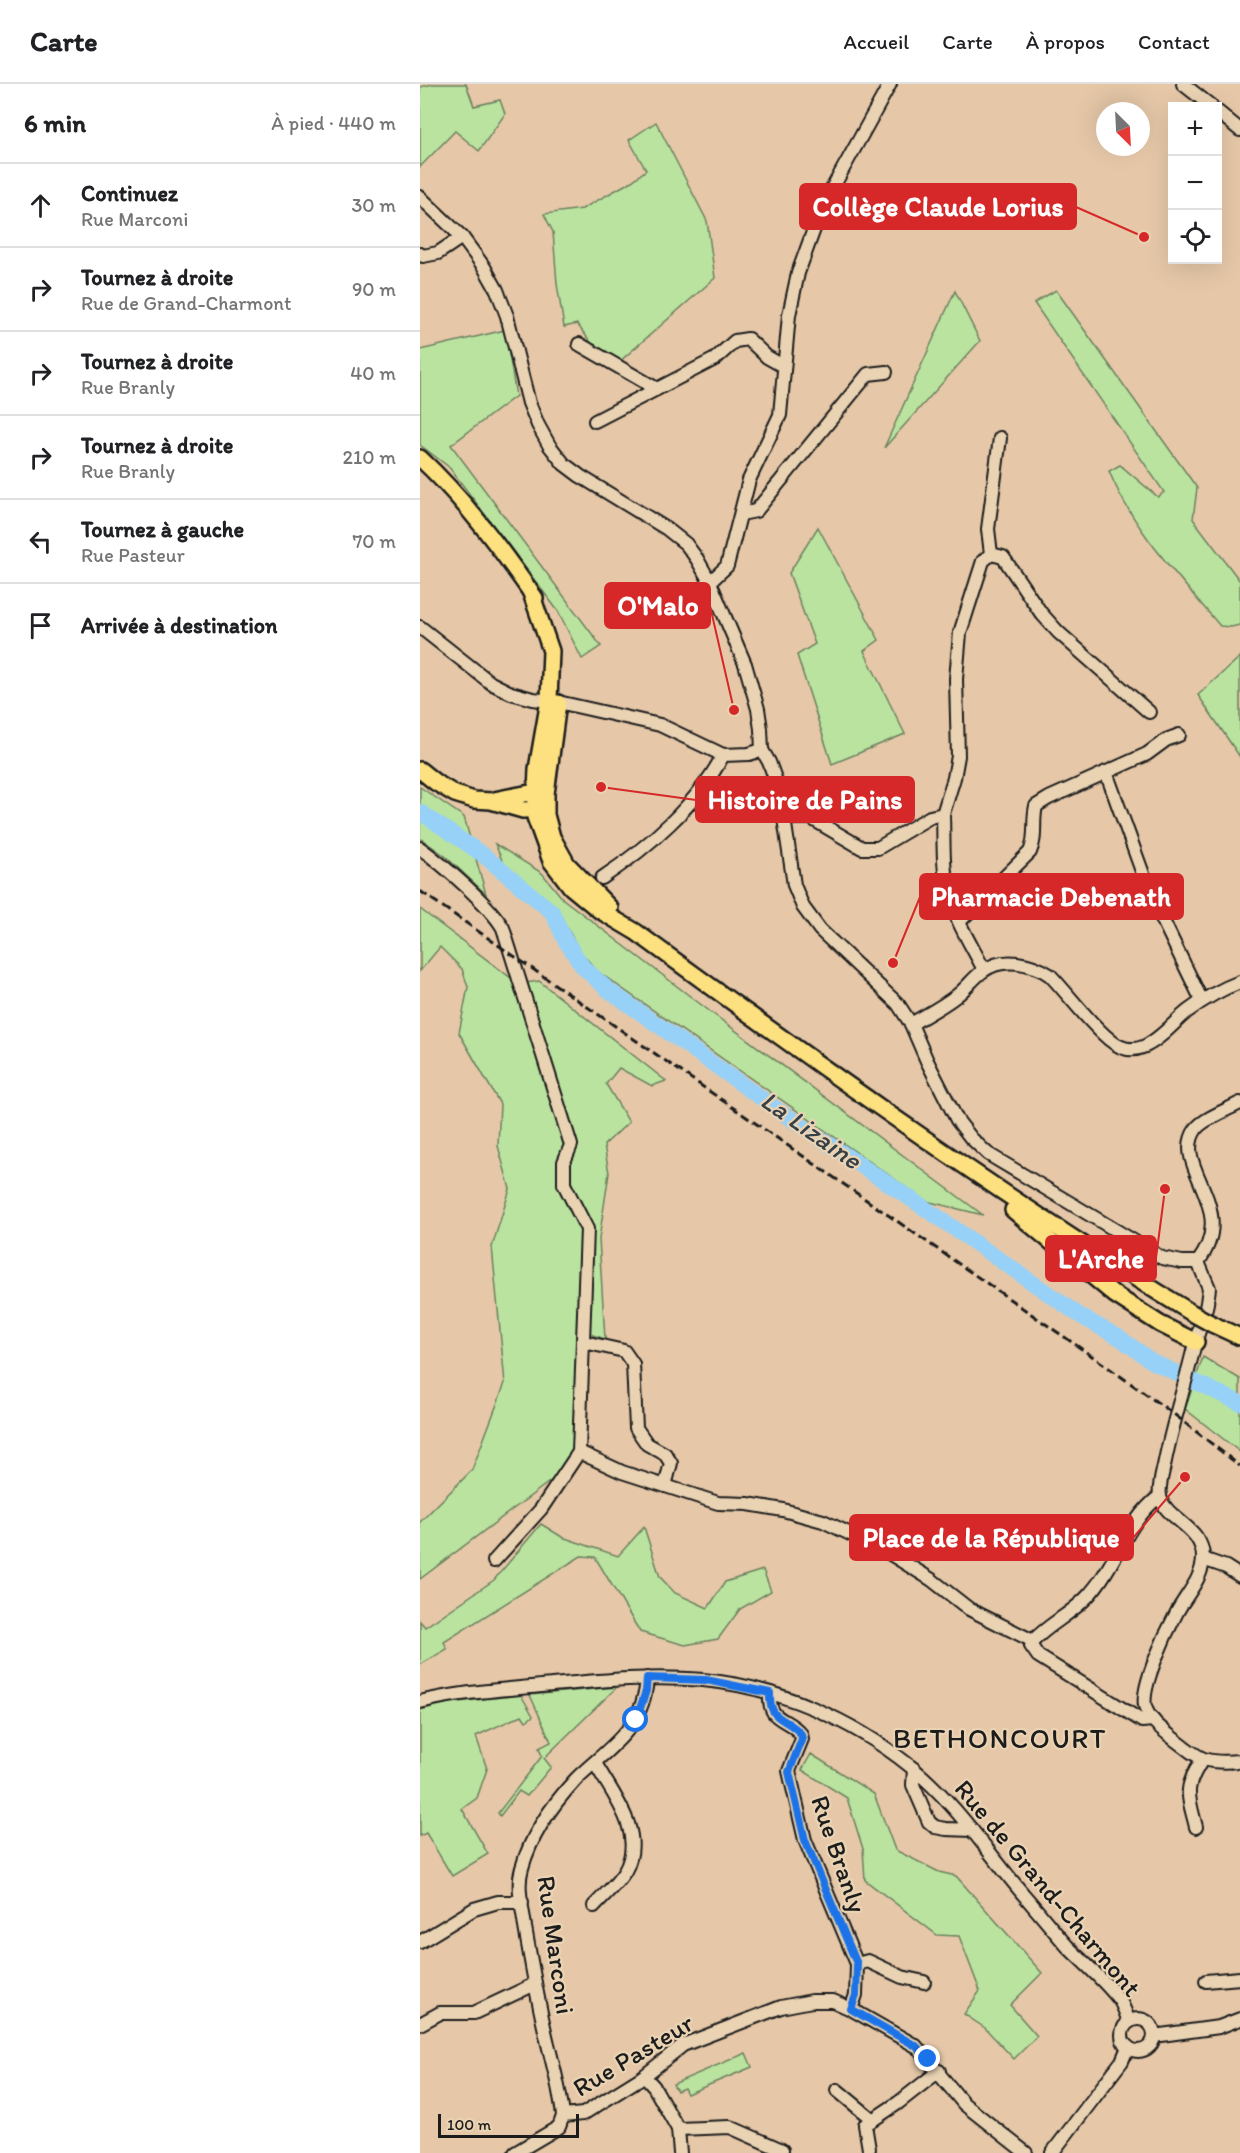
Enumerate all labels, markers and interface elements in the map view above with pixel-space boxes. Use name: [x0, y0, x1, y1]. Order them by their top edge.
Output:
text: Carte: [30, 24, 97, 58]
text: Accueil: [844, 29, 909, 54]
text: Carte: [942, 29, 993, 54]
text: À propos: [1026, 29, 1105, 54]
text: Contact: [1138, 29, 1210, 54]
north arrow: [1096, 102, 1150, 156]
map controls: [1168, 102, 1222, 264]
button: +: [1168, 102, 1222, 156]
text: 6 min: [24, 107, 86, 139]
text: À pied · 440 m: [271, 111, 396, 135]
button: −: [1168, 156, 1222, 210]
text: Continuez: [81, 180, 178, 207]
callout: Collège Claude Lorius: [800, 184, 1076, 229]
icon: ahead: [24, 189, 57, 222]
text: Collège Claude Lorius: [812, 190, 1064, 223]
text: 30 m: [351, 193, 396, 217]
text: Rue Marconi: [81, 207, 188, 231]
button: locate: [1168, 210, 1222, 264]
text: Tournez à droite: [81, 264, 233, 291]
icon: right: [24, 273, 57, 306]
text: 90 m: [352, 277, 396, 301]
text: Rue de Grand-Charmont: [81, 291, 292, 315]
text: Tournez à droite: [81, 348, 233, 375]
icon: right: [24, 357, 57, 390]
text: 40 m: [350, 361, 396, 385]
text: Rue Branly: [81, 375, 175, 399]
text: Tournez à droite: [81, 432, 233, 459]
icon: right: [24, 441, 57, 474]
text: 210 m: [343, 445, 396, 469]
text: Rue Branly: [81, 459, 175, 483]
text: Tournez à gauche: [81, 516, 244, 543]
icon: left: [24, 525, 57, 558]
text: 70 m: [352, 529, 396, 553]
text: Rue Pasteur: [81, 543, 185, 567]
callout: O'Malo: [605, 583, 710, 628]
text: O'Malo: [617, 589, 699, 622]
icon: arrive: [24, 609, 57, 642]
text: Arrivée à destination: [81, 612, 277, 639]
callout: Histoire de Pains: [696, 777, 914, 822]
text: Histoire de Pains: [708, 783, 902, 816]
callout: Pharmacie Debenath: [920, 874, 1183, 919]
text: Pharmacie Debenath: [931, 880, 1171, 913]
water label: La Lizaine: [755, 1083, 869, 1177]
callout: L'Arche: [1046, 1236, 1156, 1281]
text: L'Arche: [1058, 1242, 1144, 1275]
callout: Place de la République: [850, 1515, 1133, 1560]
text: Place de la République: [862, 1521, 1120, 1554]
route start: [622, 1706, 648, 1732]
district label: BETHONCOURT: [893, 1721, 1107, 1755]
street label: Rue de Grand-Charmont: [948, 1773, 1148, 2003]
street label: Rue Branly: [804, 1791, 874, 1917]
street label: Rue Marconi: [530, 1874, 582, 2016]
street label: Rue Pasteur: [567, 2006, 700, 2103]
route end: [914, 2045, 940, 2071]
scale bar: [438, 2111, 579, 2138]
text: 100 m: [447, 2115, 491, 2134]

